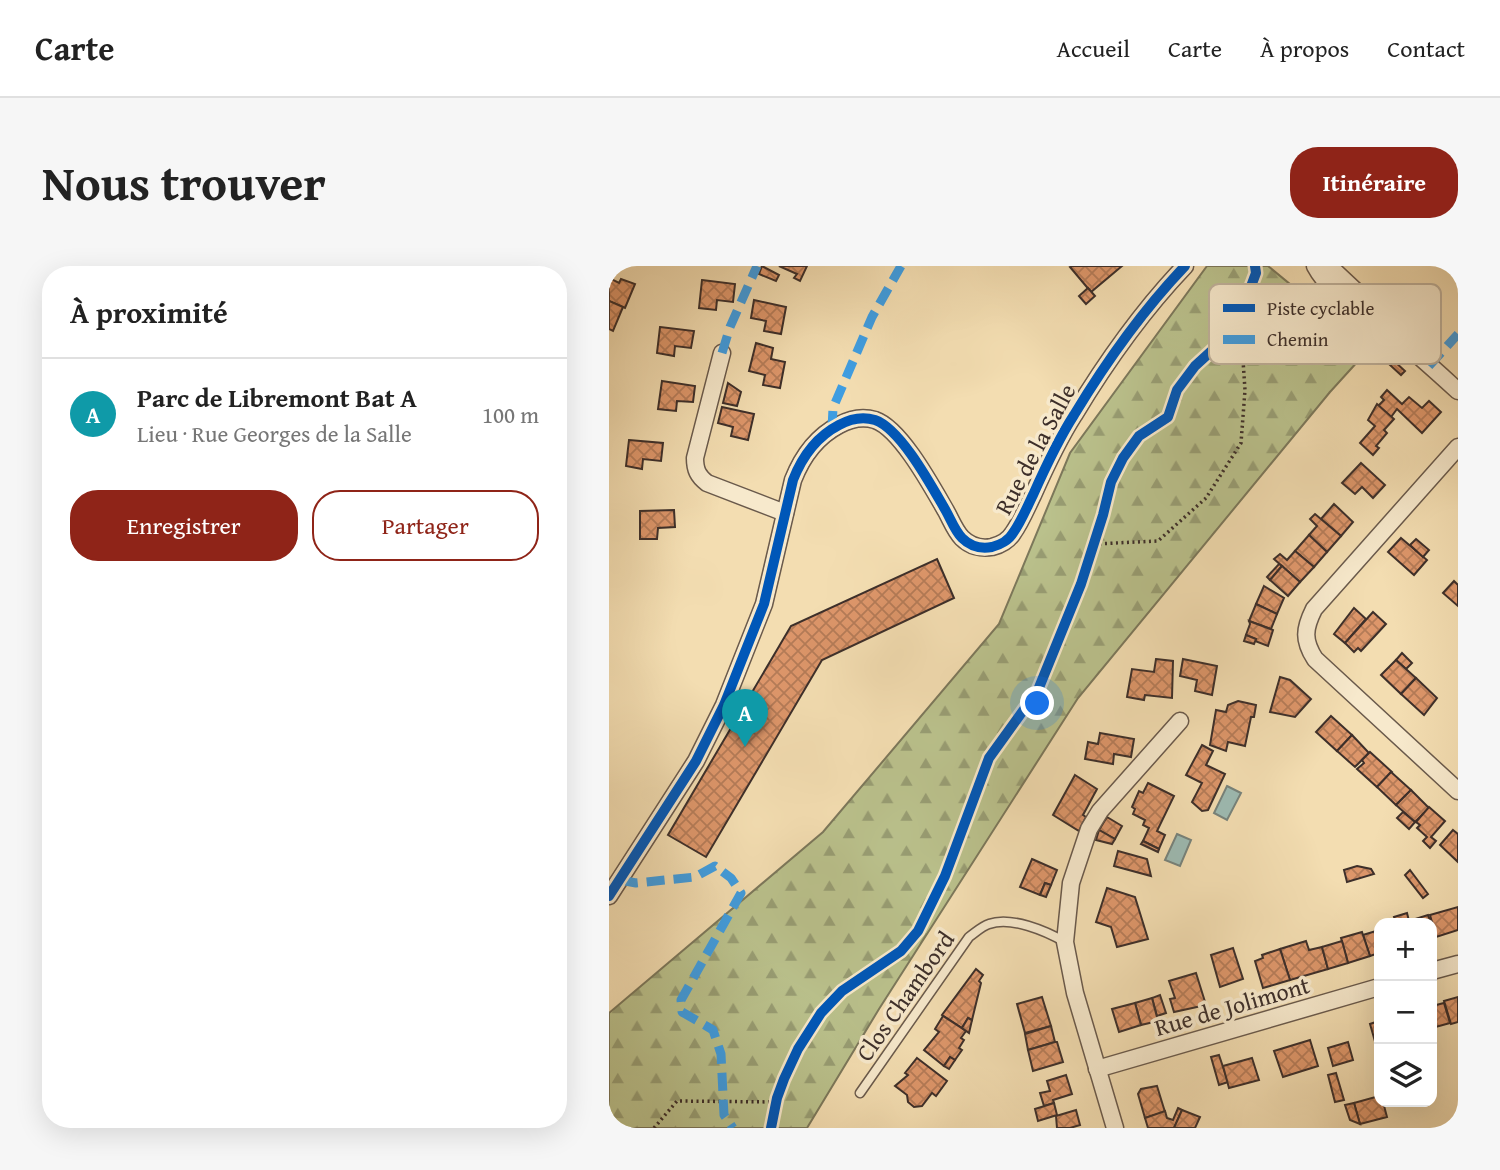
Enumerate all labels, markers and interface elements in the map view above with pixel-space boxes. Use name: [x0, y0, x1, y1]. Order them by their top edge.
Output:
text: Carte: [35, 24, 114, 72]
text: Accueil: [1056, 31, 1130, 66]
text: Carte: [1168, 31, 1222, 66]
text: À propos: [1260, 31, 1349, 66]
text: Contact: [1387, 31, 1465, 66]
text: Nous trouver: [42, 146, 326, 218]
button: Itinéraire: [1290, 147, 1458, 218]
legend: [1209, 284, 1441, 364]
text: À proximité: [70, 290, 228, 334]
text: Piste cyclable: [1267, 294, 1374, 322]
text: Chemin: [1267, 325, 1329, 353]
street label: Rue de la Salle: [986, 377, 1084, 521]
text: Parc de Libremont Bat A: [137, 378, 417, 417]
text: A: [86, 398, 100, 431]
text: 100 m: [482, 398, 539, 431]
text: Lieu · Rue Georges de la Salle: [137, 417, 412, 450]
button: Enregistrer: [70, 490, 298, 561]
button: Partager: [312, 490, 539, 561]
your location: [1020, 686, 1054, 720]
pin: A: [722, 689, 768, 747]
map controls: [1374, 918, 1437, 1107]
button: +: [1374, 918, 1437, 981]
street label: Clos Chambord: [847, 924, 963, 1068]
street label: Rue de Jolimont: [1150, 967, 1314, 1045]
button: −: [1374, 981, 1437, 1044]
button: layers: [1374, 1044, 1437, 1107]

